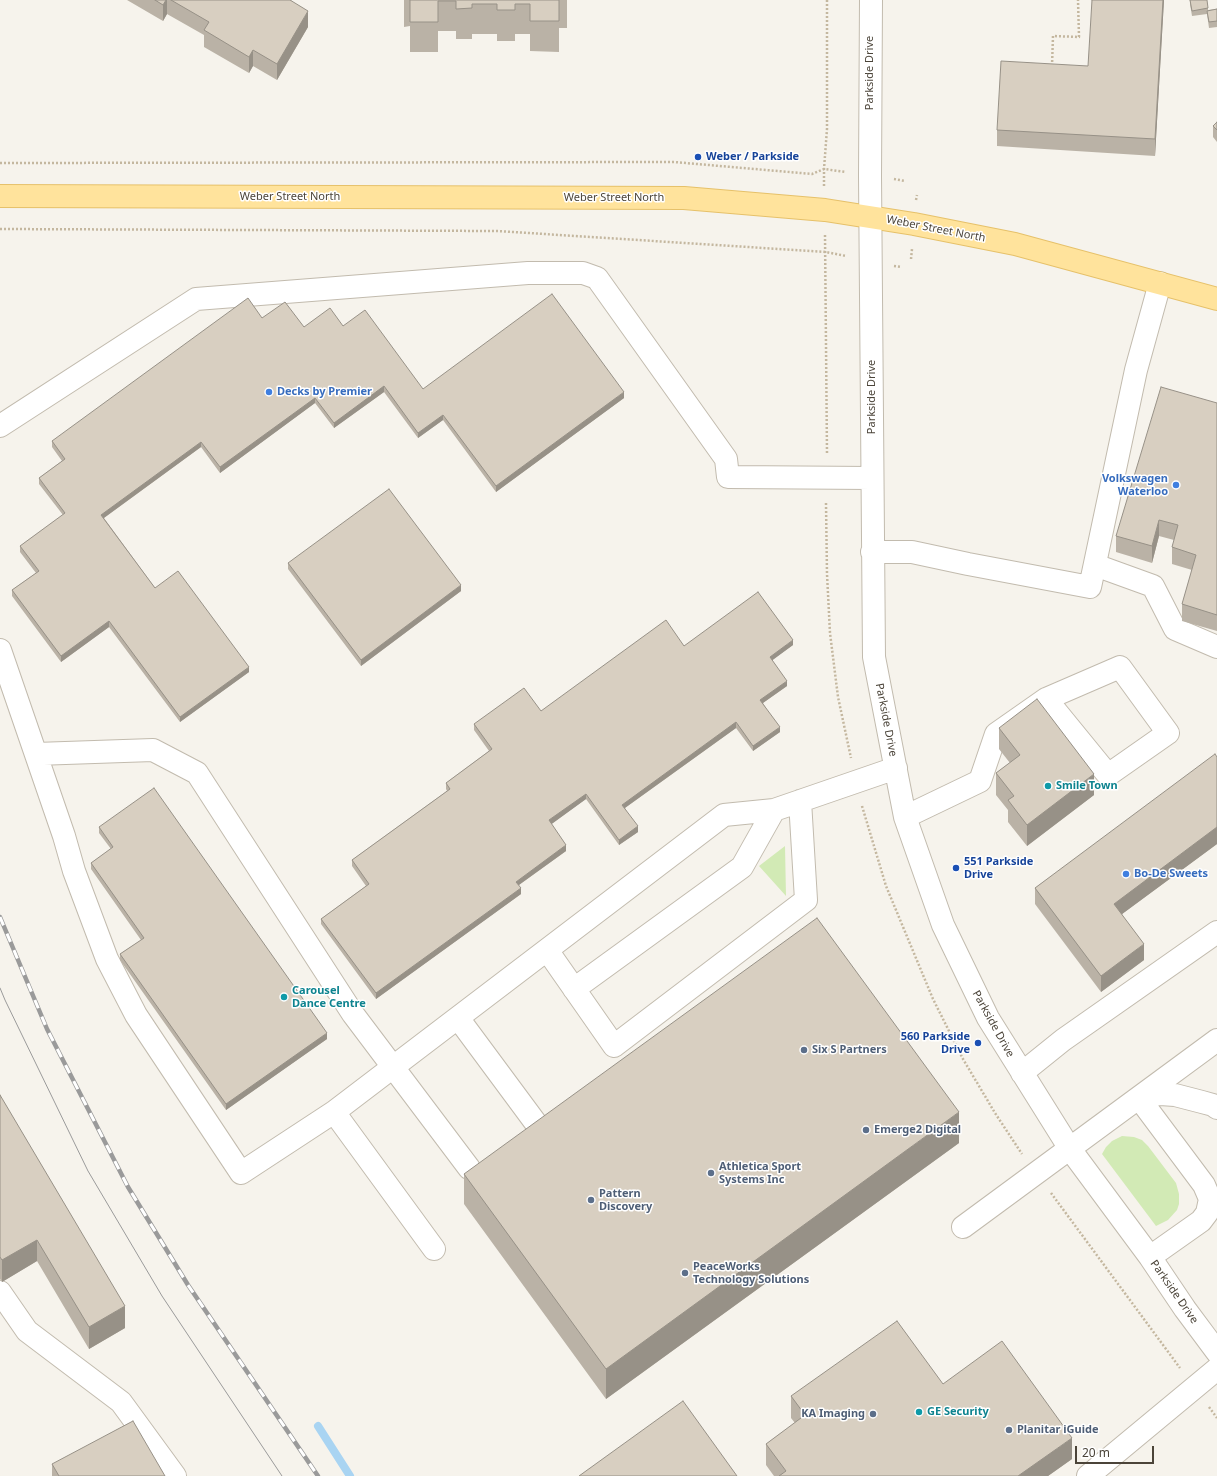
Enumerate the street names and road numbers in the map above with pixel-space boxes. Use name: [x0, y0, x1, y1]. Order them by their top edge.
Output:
street label: Parkside Drive: [863, 36, 877, 110]
street label: Weber Street North: [240, 190, 340, 204]
street label: Weber Street North: [564, 191, 664, 205]
street label: Weber Street North: [885, 213, 987, 245]
street label: Parkside Drive: [865, 360, 879, 434]
street label: Parkside Drive: [872, 682, 900, 758]
street label: Parkside Drive: [969, 988, 1017, 1060]
street label: Parkside Drive: [1147, 1258, 1201, 1326]

